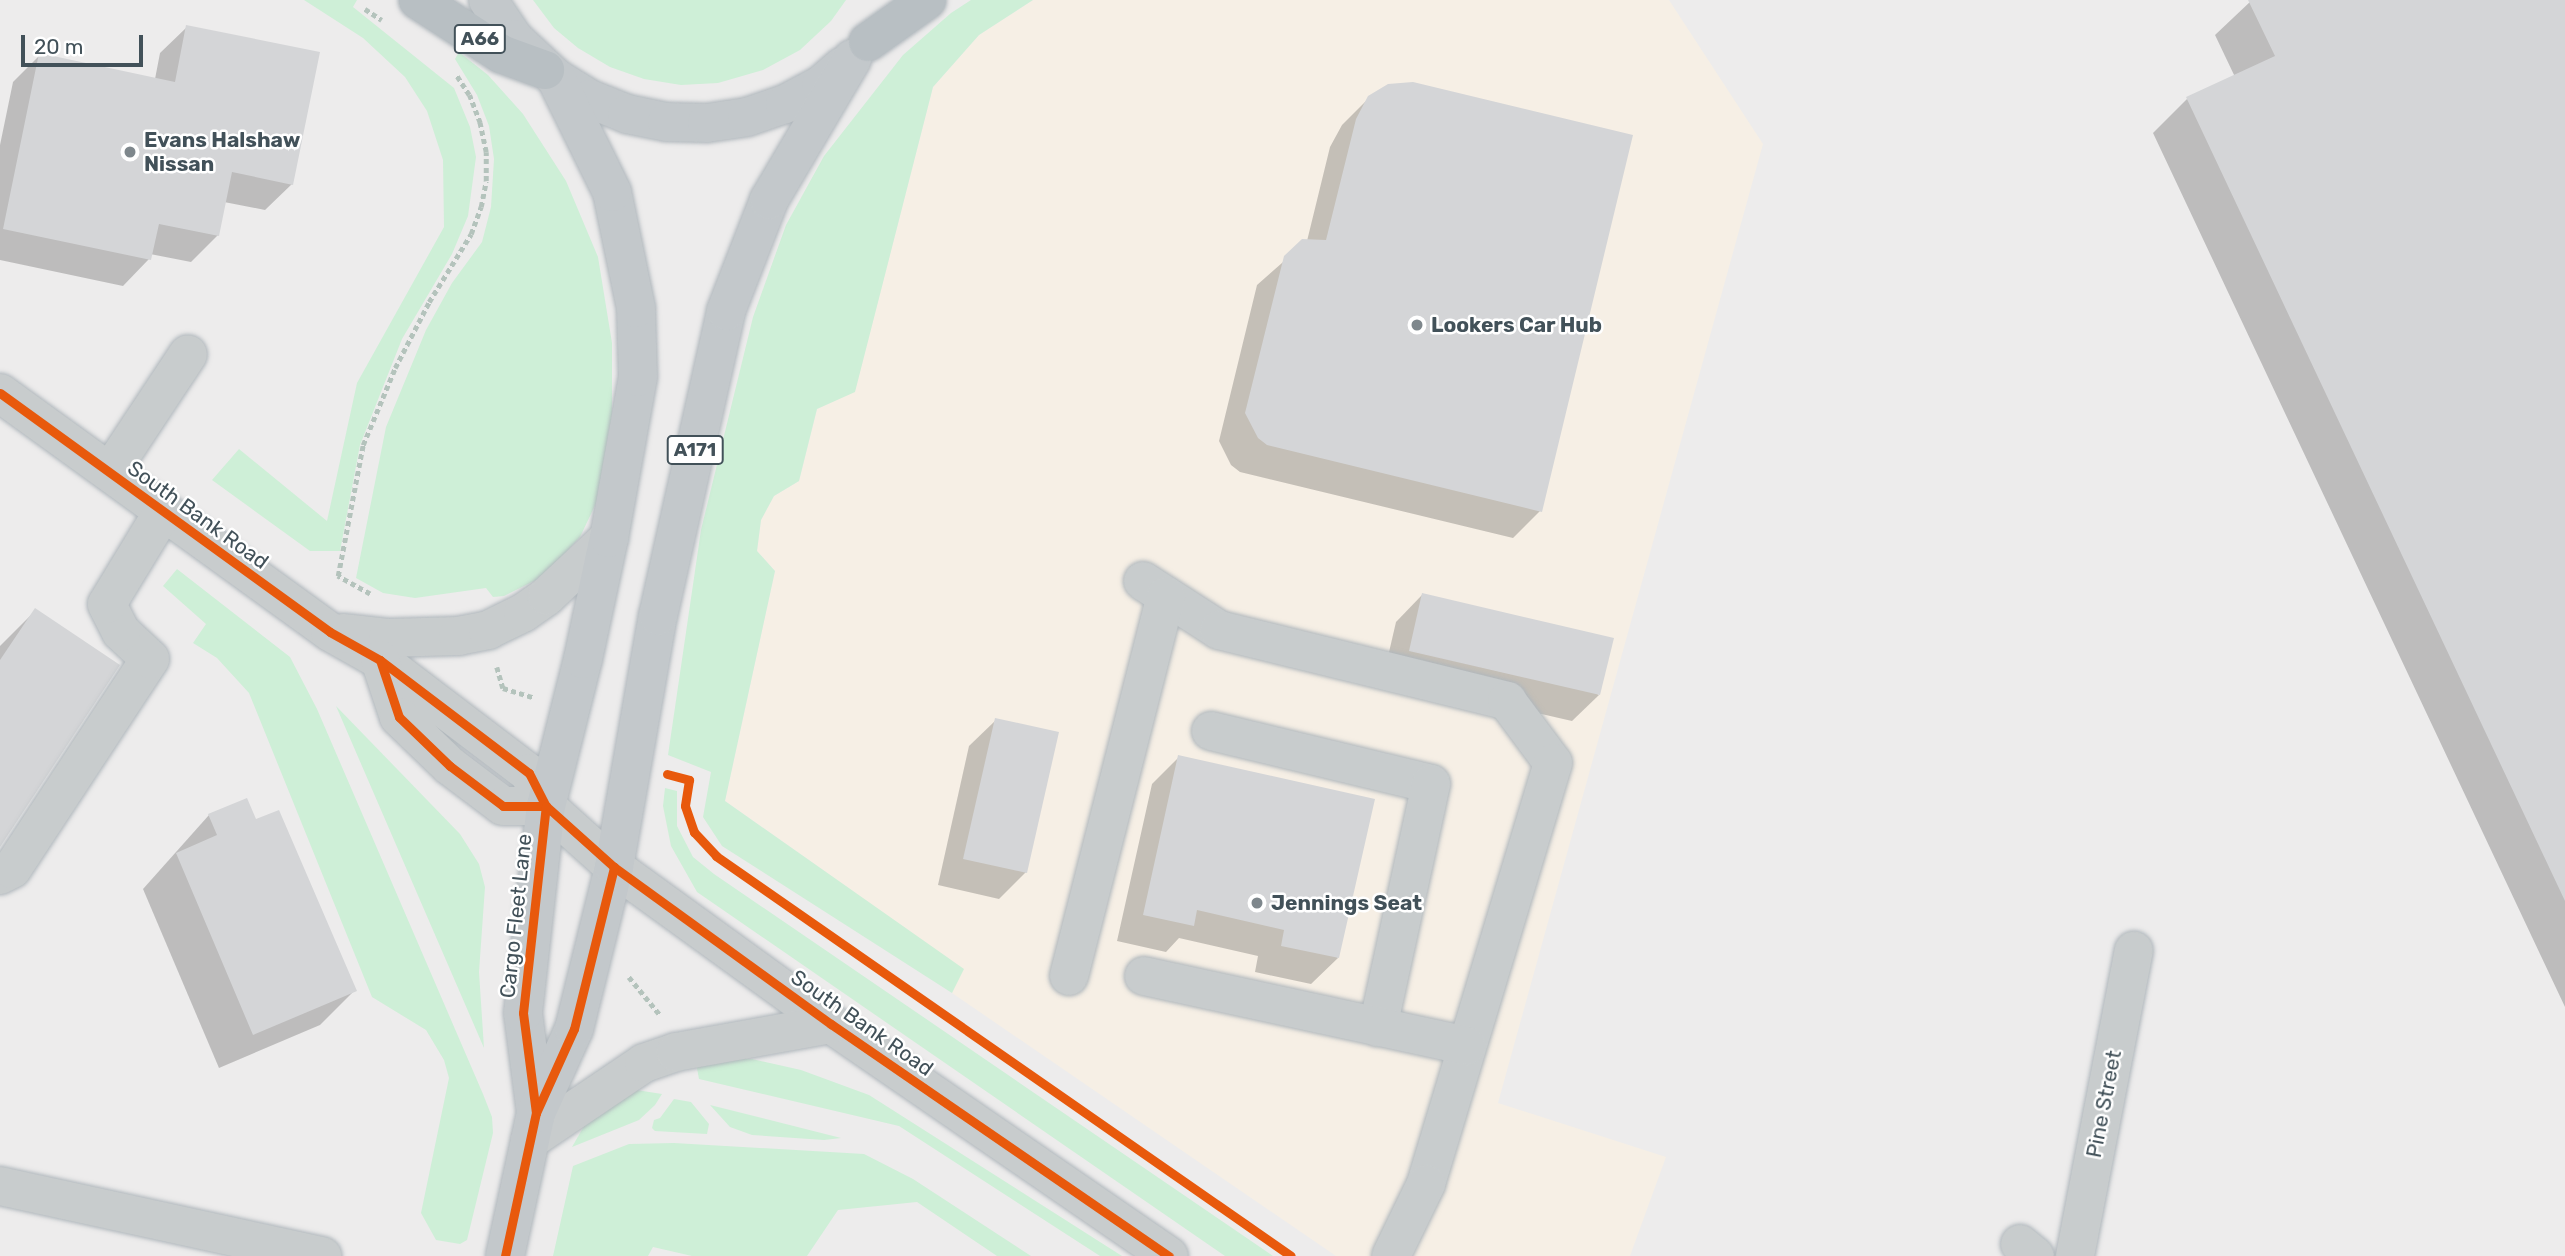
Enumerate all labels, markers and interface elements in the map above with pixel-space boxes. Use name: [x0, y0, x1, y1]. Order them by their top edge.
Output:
scale bar: [24, 21, 147, 65]
road number: A66: [454, 23, 506, 54]
text: 20 m: [34, 34, 83, 59]
place label: Evans Halshaw Nissan: [144, 127, 300, 177]
marker: Evans Halshaw Nissan: [122, 144, 138, 160]
place label: Lookers Car Hub: [1431, 312, 1602, 338]
marker: Lookers Car Hub: [1409, 317, 1425, 333]
road number: A171: [665, 435, 725, 466]
street label: South Bank Road: [123, 455, 273, 575]
street label: Cargo Fleet Lane: [495, 833, 537, 999]
place label: Jennings Seat: [1271, 890, 1422, 916]
marker: Jennings Seat: [1249, 895, 1265, 911]
street label: South Bank Road: [786, 964, 938, 1082]
street label: Pine Street: [2081, 1048, 2127, 1160]

